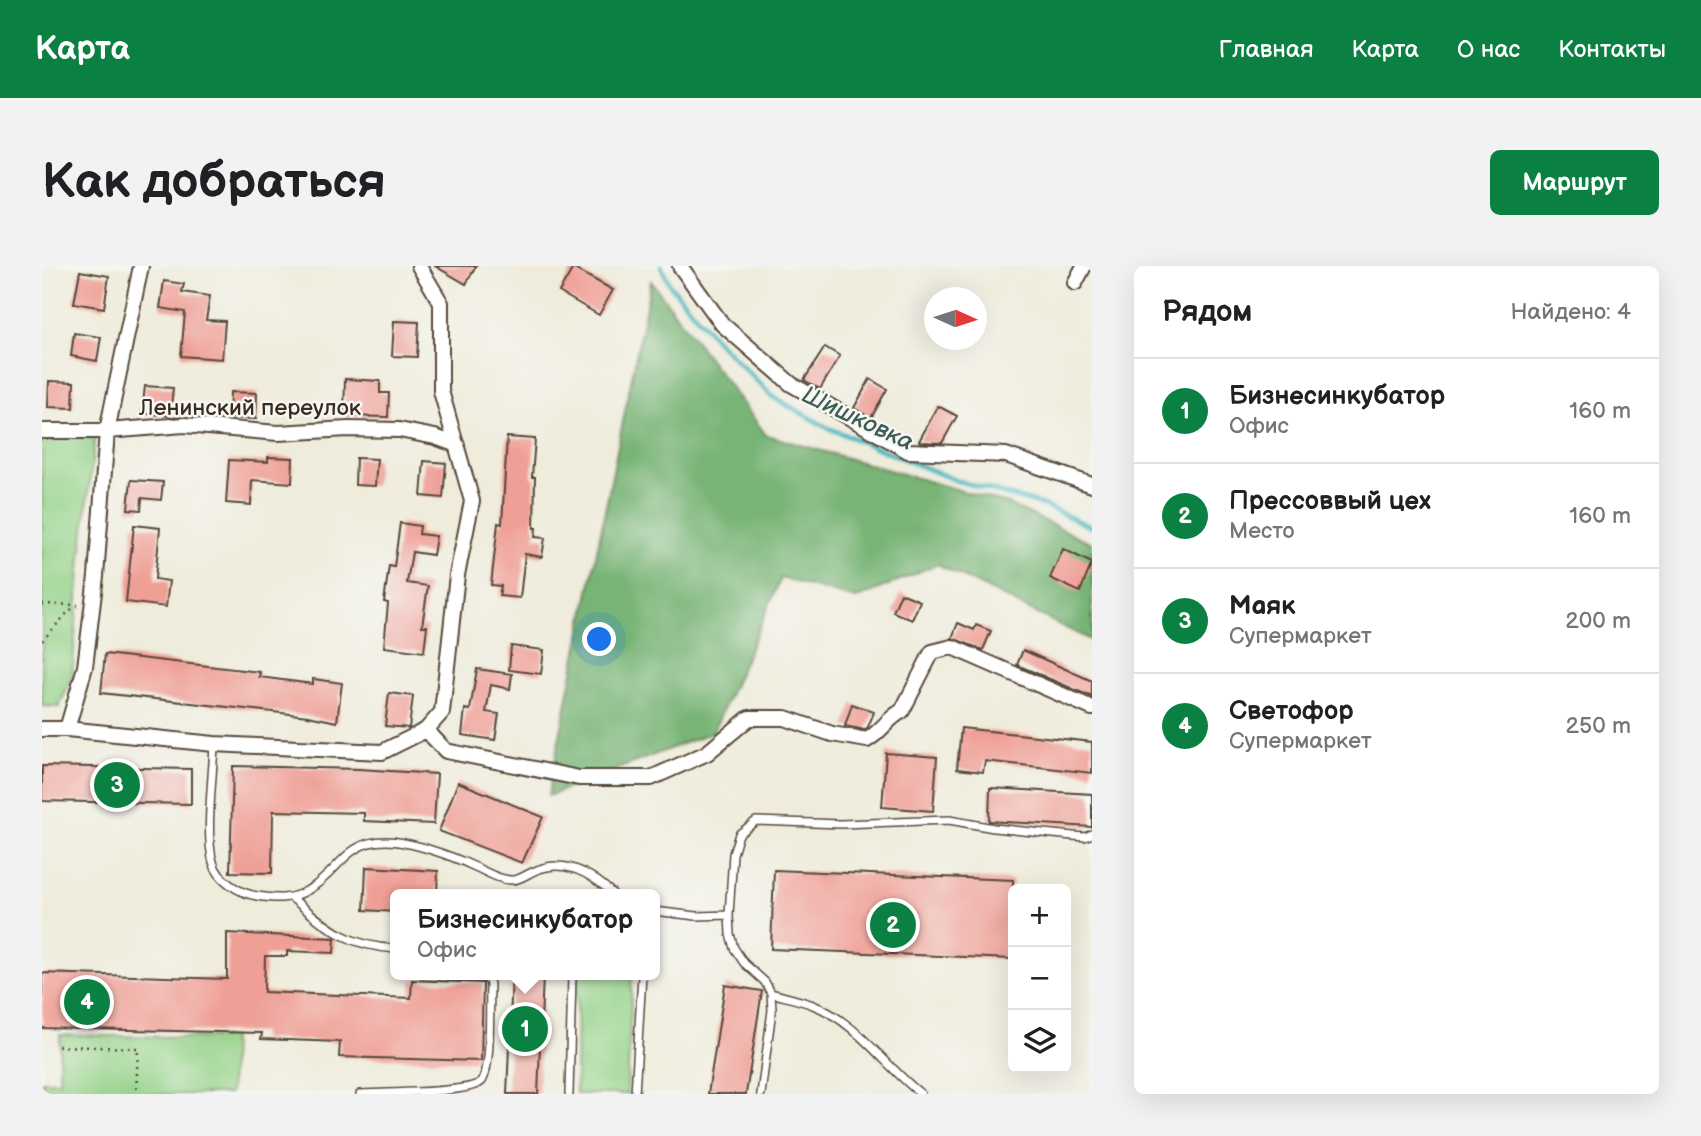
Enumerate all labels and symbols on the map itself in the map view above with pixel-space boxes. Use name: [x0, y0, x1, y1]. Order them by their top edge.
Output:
north arrow: [924, 287, 987, 350]
water label: Шишковка: [797, 380, 918, 457]
street label: Ленинский переулок: [138, 394, 362, 422]
your location: [582, 622, 616, 656]
pin: 3: [94, 759, 140, 811]
pin: 2: [870, 899, 916, 951]
pin: 4: [64, 976, 110, 1028]
pin: 1: [502, 1003, 548, 1055]

